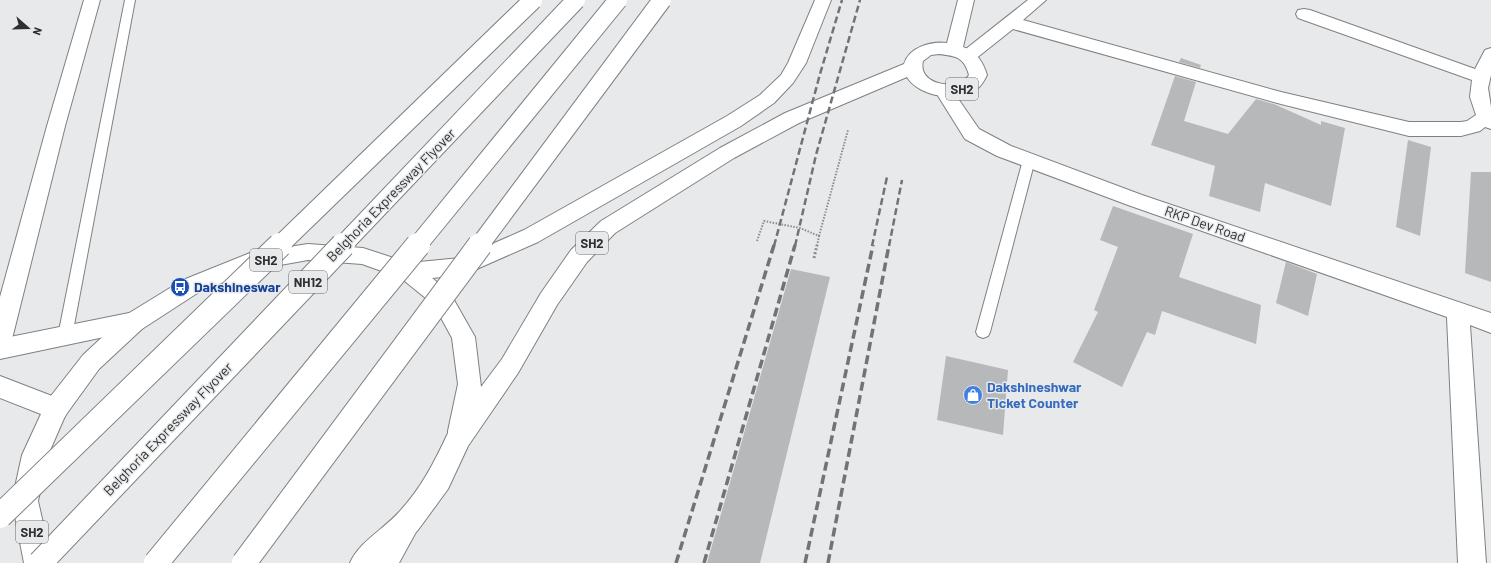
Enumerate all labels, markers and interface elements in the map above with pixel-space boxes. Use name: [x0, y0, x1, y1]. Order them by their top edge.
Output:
north arrow: [8, 8, 48, 48]
text: N: [31, 26, 45, 37]
road number: SH2: [946, 78, 978, 100]
street label: Belghoria Expressway Flyover: [322, 124, 459, 265]
street label: RKP Dev Road: [1162, 202, 1248, 245]
road number: SH2: [576, 232, 608, 254]
road number: SH2: [250, 249, 282, 271]
road number: NH12: [289, 271, 327, 293]
bus stop icon: Dakshineswar: [169, 276, 191, 298]
place label: Dakshineswar: [194, 278, 281, 295]
street label: Belghoria Expressway Flyover: [99, 358, 236, 499]
place label: Dakshineshwar Ticket Counter: [987, 378, 1082, 411]
shop icon: Dakshineshwar Ticket Counter: [962, 384, 984, 406]
road number: SH2: [16, 521, 48, 543]

